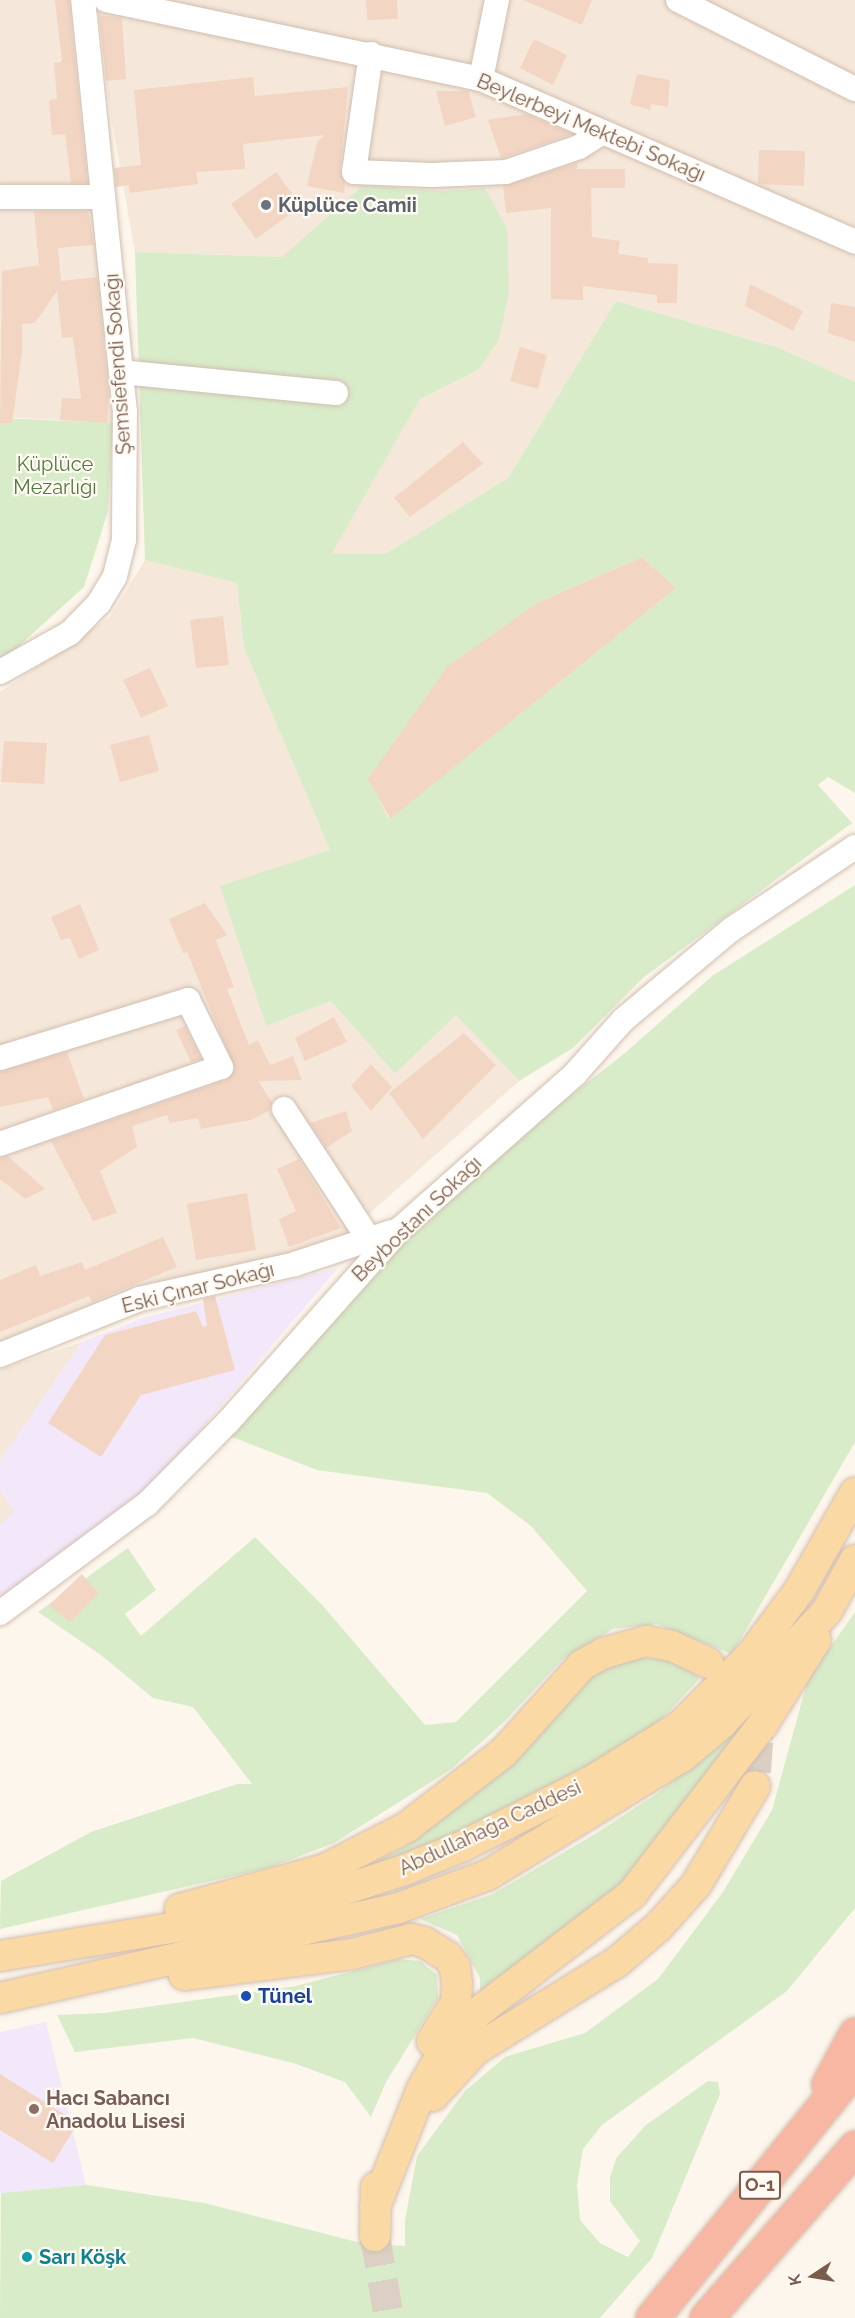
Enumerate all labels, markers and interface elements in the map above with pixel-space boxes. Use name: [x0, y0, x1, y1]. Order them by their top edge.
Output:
street label: Beylerbeyi Mektebi Sokağı: [473, 69, 709, 187]
place label: Küplüce Camii: [278, 193, 417, 217]
marker: Küplüce Camii: [259, 198, 273, 212]
street label: Şemsiefendi Sokağı: [100, 273, 136, 455]
park label: Küplüce Mezarlığı: [13, 453, 97, 500]
street label: Beybostanı Sokağı: [347, 1151, 487, 1287]
street label: Eski Çınar Sokağı: [119, 1257, 277, 1319]
street label: Abdullahağa Caddesi: [395, 1775, 585, 1881]
place label: Tünel: [258, 1984, 312, 2008]
marker: Tünel: [239, 1989, 253, 2003]
place label: Hacı Sabancı Anadolu Lisesi: [46, 2086, 185, 2133]
marker: Hacı Sabancı Anadolu Lisesi: [27, 2102, 41, 2116]
road number: O-1: [738, 2170, 783, 2200]
place label: Sarı Köşk: [39, 2245, 126, 2269]
north arrow: [783, 2246, 843, 2306]
marker: Sarı Köşk: [20, 2250, 34, 2264]
text: K: [784, 2273, 805, 2287]

